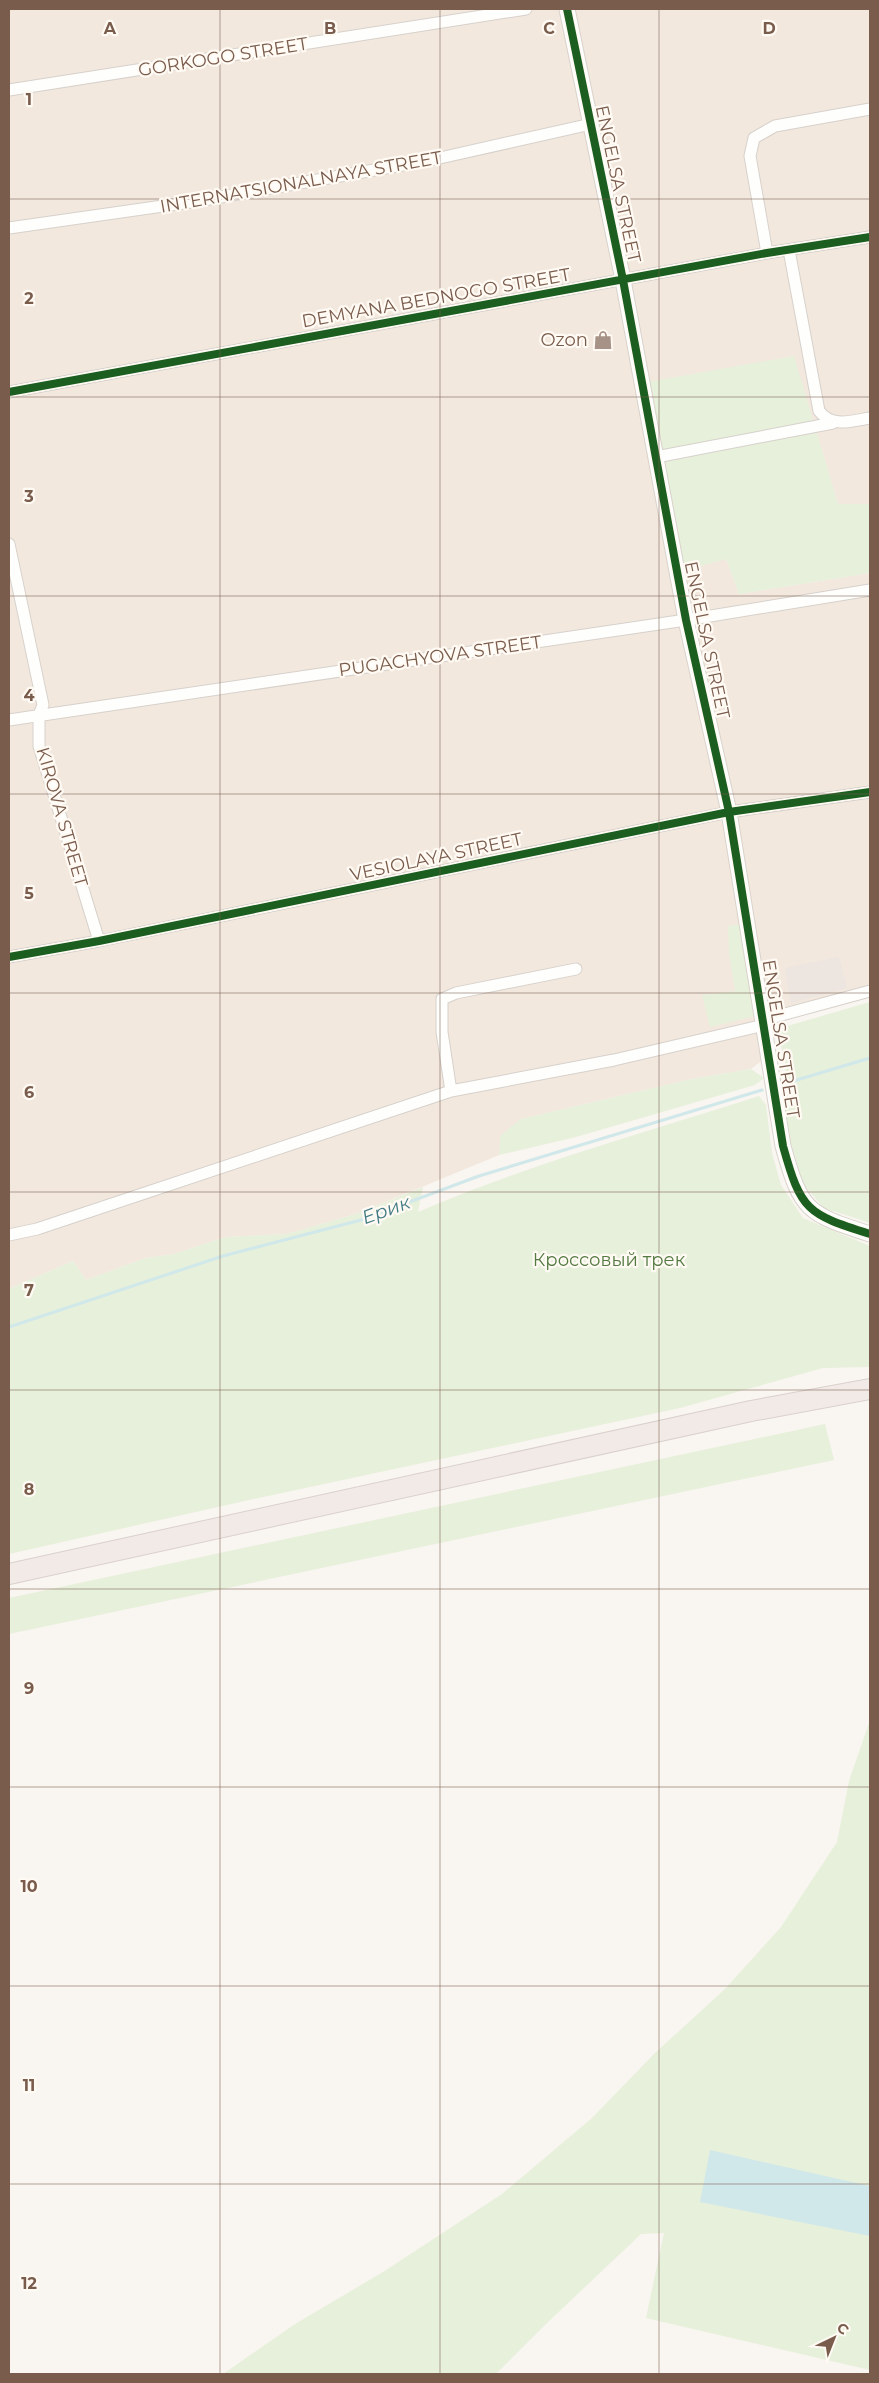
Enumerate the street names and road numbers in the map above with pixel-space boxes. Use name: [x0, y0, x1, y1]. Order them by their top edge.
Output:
street label: GORKOGO STREET: [137, 33, 310, 81]
street label: ENGELSA STREET: [591, 103, 646, 265]
street label: INTERNATSIONALNAYA STREET: [158, 146, 444, 218]
street label: DEMYANA BEDNOGO STREET: [300, 263, 573, 332]
street label: ENGELSA STREET: [680, 559, 735, 721]
street label: PUGACHYOVA STREET: [337, 631, 544, 681]
street label: KIROVA STREET: [32, 745, 93, 890]
street label: VESIOLAYA STREET: [348, 828, 525, 886]
street label: ENGELSA STREET: [758, 958, 805, 1121]

